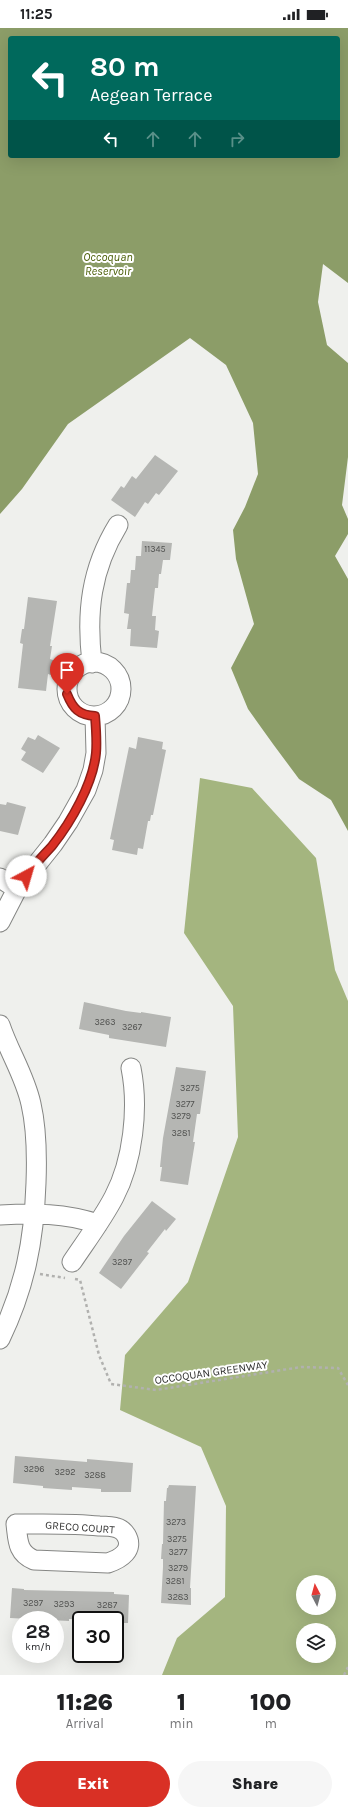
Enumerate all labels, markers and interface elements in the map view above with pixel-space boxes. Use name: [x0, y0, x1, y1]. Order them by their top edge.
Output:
text: 11:25: [20, 5, 53, 23]
text: 80 m: [90, 50, 159, 83]
icon: left: [24, 52, 76, 104]
text: Aegean Terrace: [90, 84, 212, 106]
icon: left: [100, 128, 122, 150]
icon: ahead: [142, 128, 164, 150]
icon: ahead: [184, 128, 206, 150]
icon: right: [226, 128, 248, 150]
water label: Occoquan Reservoir: [83, 250, 133, 278]
house number: 11345: [144, 544, 166, 554]
pin: [50, 653, 84, 694]
icon: arrive: [56, 659, 78, 681]
position arrow: [5, 855, 47, 897]
house number: 3263: [95, 1017, 116, 1027]
house number: 3267: [122, 1022, 143, 1032]
house number: 3275: [180, 1083, 200, 1093]
house number: 3277: [176, 1099, 195, 1109]
house number: 3279: [171, 1111, 191, 1121]
house number: 3281: [171, 1128, 191, 1138]
house number: 3297: [112, 1257, 133, 1267]
street label: OCCOQUAN GREENWAY: [154, 1358, 268, 1387]
house number: 3296: [24, 1464, 44, 1474]
house number: 3292: [55, 1467, 75, 1477]
house number: 3288: [84, 1470, 106, 1480]
house number: 3273: [166, 1517, 186, 1527]
street label: GRECO COURT: [45, 1519, 116, 1536]
house number: 3275: [167, 1534, 187, 1544]
house number: 3277: [169, 1547, 188, 1557]
house number: 3279: [168, 1563, 188, 1573]
north arrow: [296, 1575, 336, 1615]
map controls: [296, 1575, 336, 1663]
house number: 3281: [165, 1576, 185, 1586]
house number: 3283: [167, 1592, 189, 1602]
house number: 3297: [23, 1598, 44, 1608]
house number: 3293: [53, 1599, 75, 1609]
house number: 3287: [97, 1600, 118, 1610]
speed limit sign: 30: [72, 1611, 124, 1663]
text: 28: [25, 1620, 51, 1643]
button: layers: [296, 1623, 336, 1663]
text: km/h: [25, 1641, 51, 1653]
text: 11:26: [57, 1688, 113, 1716]
text: 1: [177, 1688, 186, 1716]
text: 100: [250, 1688, 291, 1716]
text: Arrival: [66, 1716, 104, 1731]
text: min: [170, 1716, 193, 1731]
text: m: [265, 1716, 277, 1731]
button: Exit: [16, 1761, 170, 1807]
button: Share: [178, 1761, 332, 1807]

